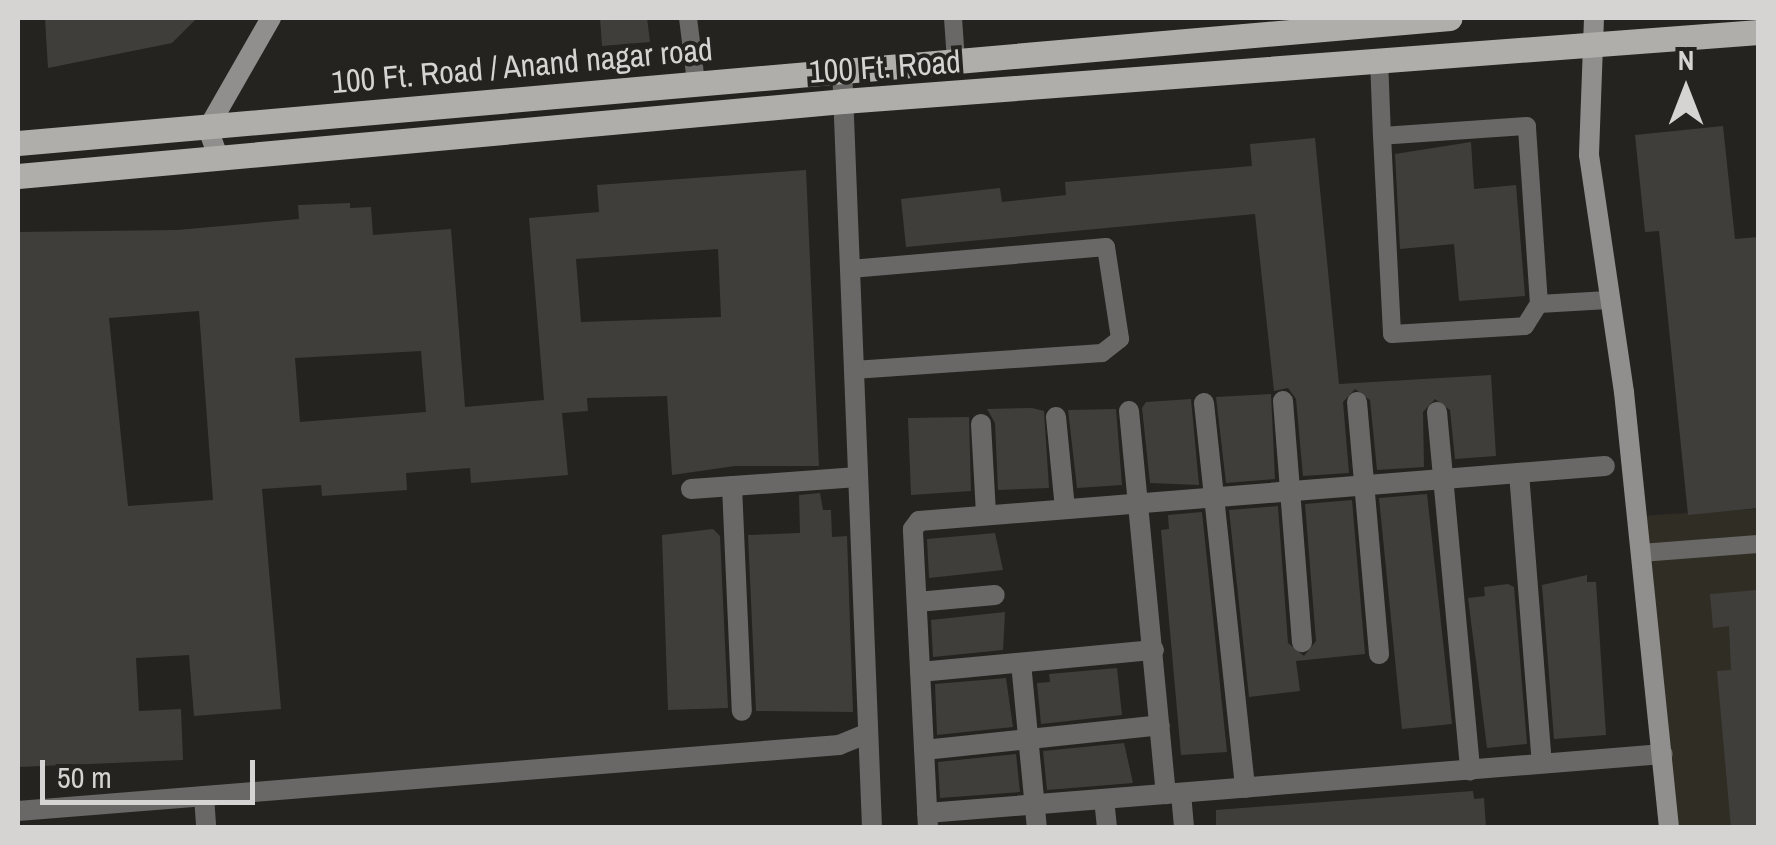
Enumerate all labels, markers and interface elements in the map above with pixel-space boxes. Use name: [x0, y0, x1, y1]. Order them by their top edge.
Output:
street label: 100 Ft. Road / Anand nagar road: [329, 30, 715, 102]
north arrow: [1636, 40, 1736, 140]
text: N: [1678, 41, 1694, 79]
street label: 100 Ft. Road: [808, 43, 962, 91]
scale bar: [45, 740, 260, 802]
text: 50 m: [57, 757, 112, 797]

